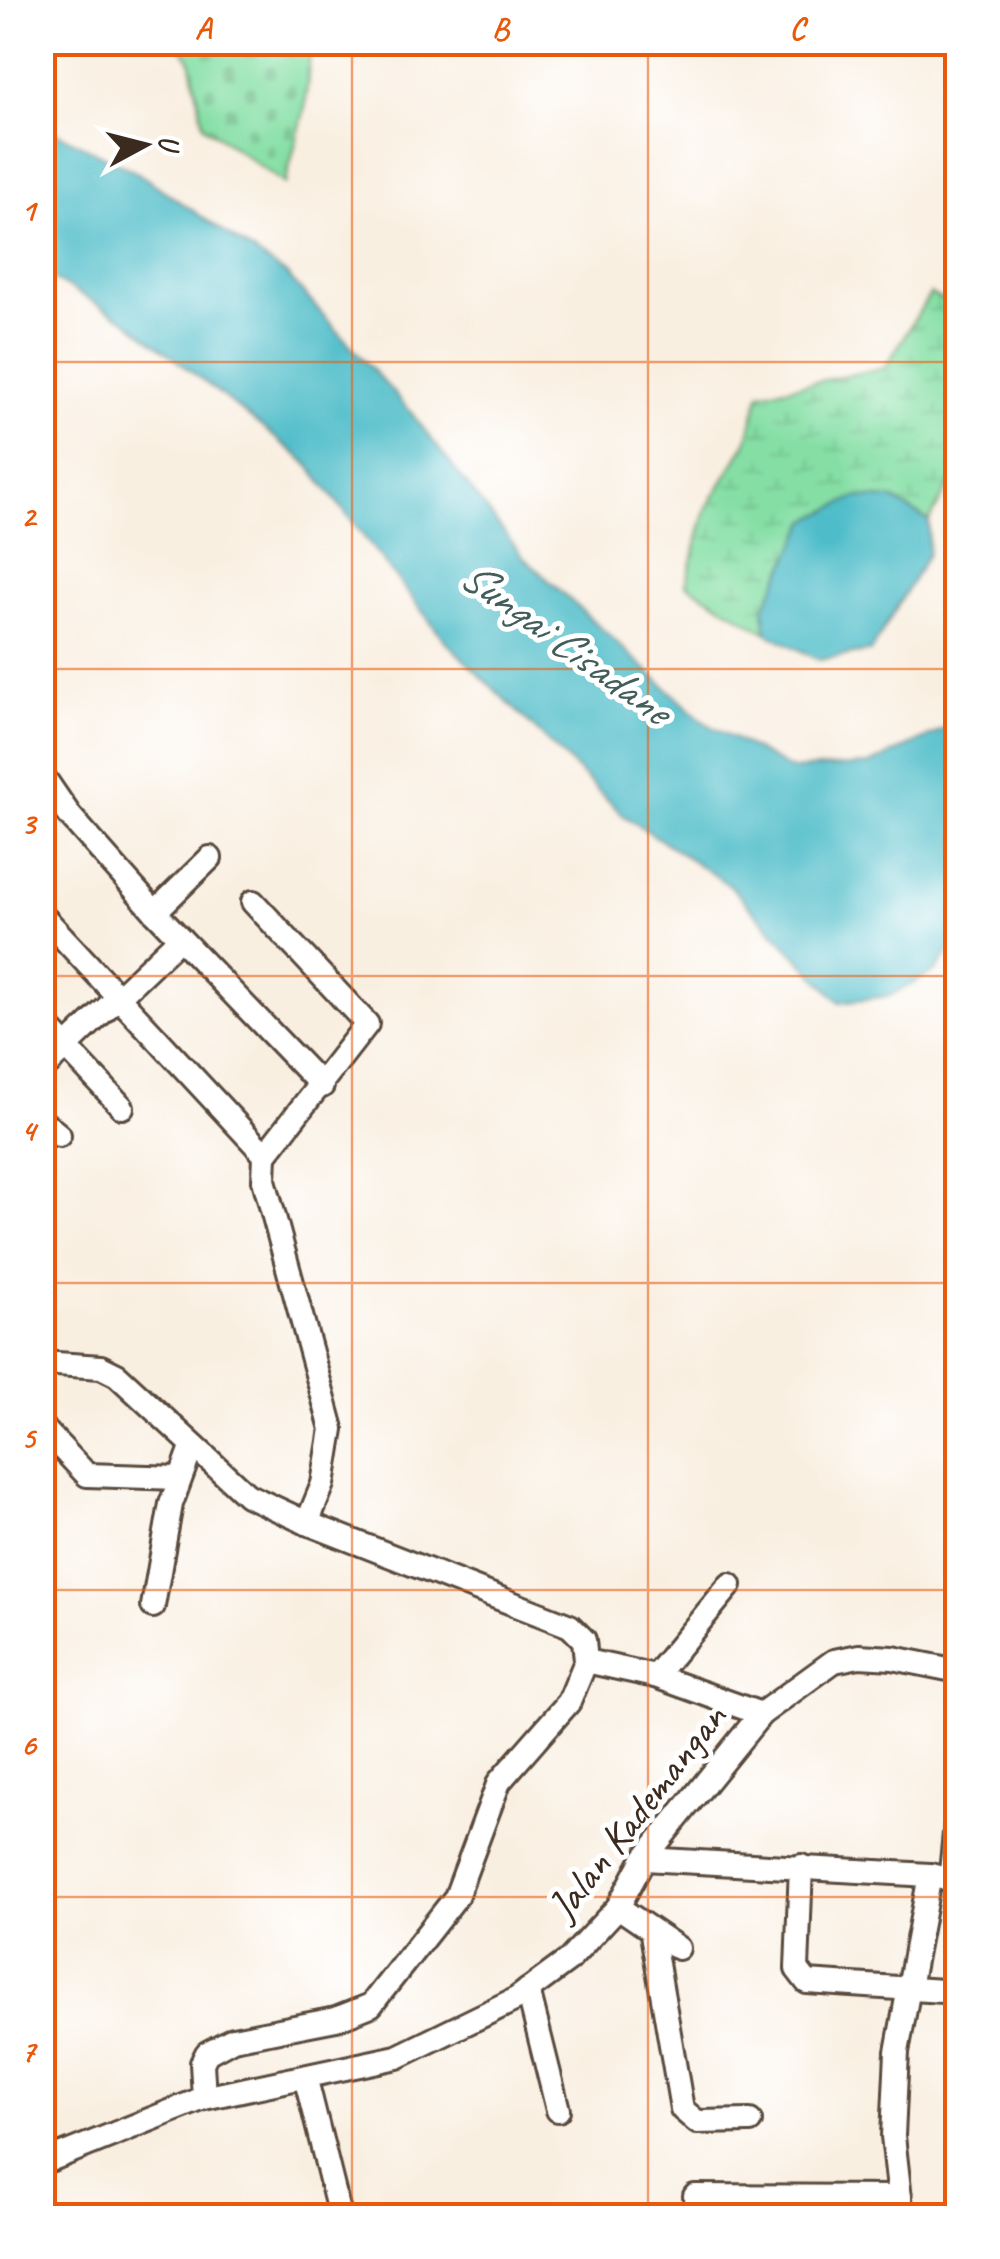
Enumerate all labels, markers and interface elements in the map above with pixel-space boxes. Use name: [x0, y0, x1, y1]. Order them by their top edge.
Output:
text: A: [195, 8, 214, 49]
text: B: [492, 8, 511, 49]
text: C: [789, 8, 809, 49]
north arrow: [95, 95, 195, 195]
text: U: [151, 133, 188, 156]
text: 1: [21, 189, 39, 230]
text: 2: [21, 496, 38, 537]
water label: Sungai Cisadane: [449, 547, 686, 741]
text: 3: [21, 803, 38, 844]
text: 4: [21, 1110, 39, 1151]
text: 5: [21, 1417, 38, 1458]
street label: Jalan Kademangan: [535, 1692, 739, 1933]
text: 6: [20, 1724, 37, 1765]
text: 7: [21, 2031, 39, 2072]

